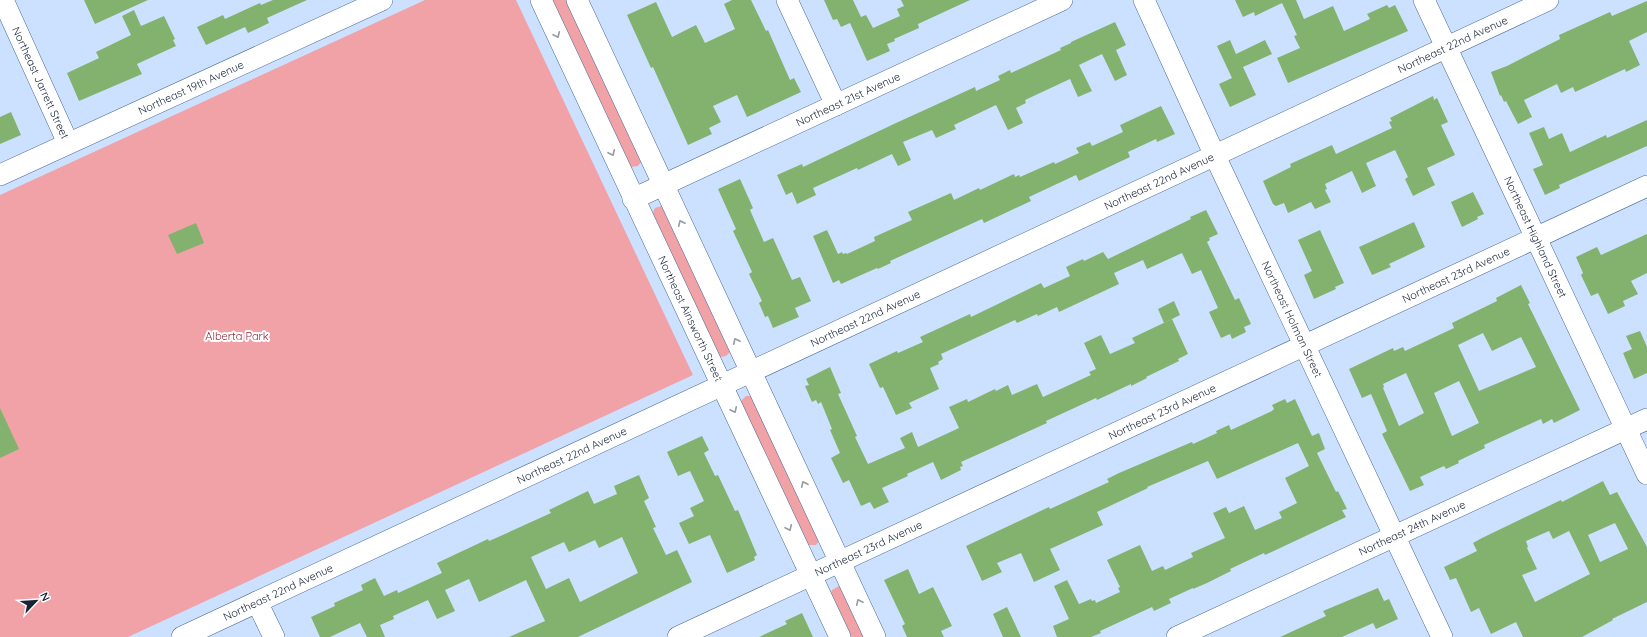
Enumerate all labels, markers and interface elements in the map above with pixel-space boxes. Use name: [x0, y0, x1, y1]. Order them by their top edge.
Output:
street label: Northeast 22nd Avenue: [1395, 13, 1510, 76]
street label: Northeast Jarrett Street: [9, 25, 72, 141]
one-way arrow: [552, 31, 560, 39]
street label: Northeast 19th Avenue: [136, 57, 246, 118]
street label: Northeast 21st Avenue: [794, 69, 902, 130]
one-way arrow: [607, 149, 615, 156]
street label: Northeast 22nd Avenue: [1102, 150, 1216, 213]
street label: Northeast Highland Street: [1501, 174, 1570, 300]
one-way arrow: [678, 220, 686, 228]
street label: Northeast 23rd Avenue: [1400, 244, 1512, 306]
street label: Northeast Ainsworth Street: [655, 254, 726, 384]
street label: Northeast Holman Street: [1259, 259, 1326, 380]
street label: Northeast 22nd Avenue: [808, 287, 923, 350]
park label: Alberta Park: [205, 329, 269, 343]
one-way arrow: [733, 338, 741, 345]
street label: Northeast 23rd Avenue: [1106, 381, 1218, 443]
one-way arrow: [729, 405, 737, 413]
street label: Northeast 22nd Avenue: [515, 424, 629, 487]
one-way arrow: [800, 481, 808, 488]
street label: Northeast 24th Avenue: [1356, 497, 1468, 559]
street label: Northeast 23rd Avenue: [812, 517, 924, 579]
one-way arrow: [784, 524, 792, 531]
street label: Northeast 22nd Avenue: [221, 561, 335, 624]
north arrow: [16, 581, 56, 621]
text: N: [37, 590, 53, 603]
one-way arrow: [856, 598, 864, 606]

